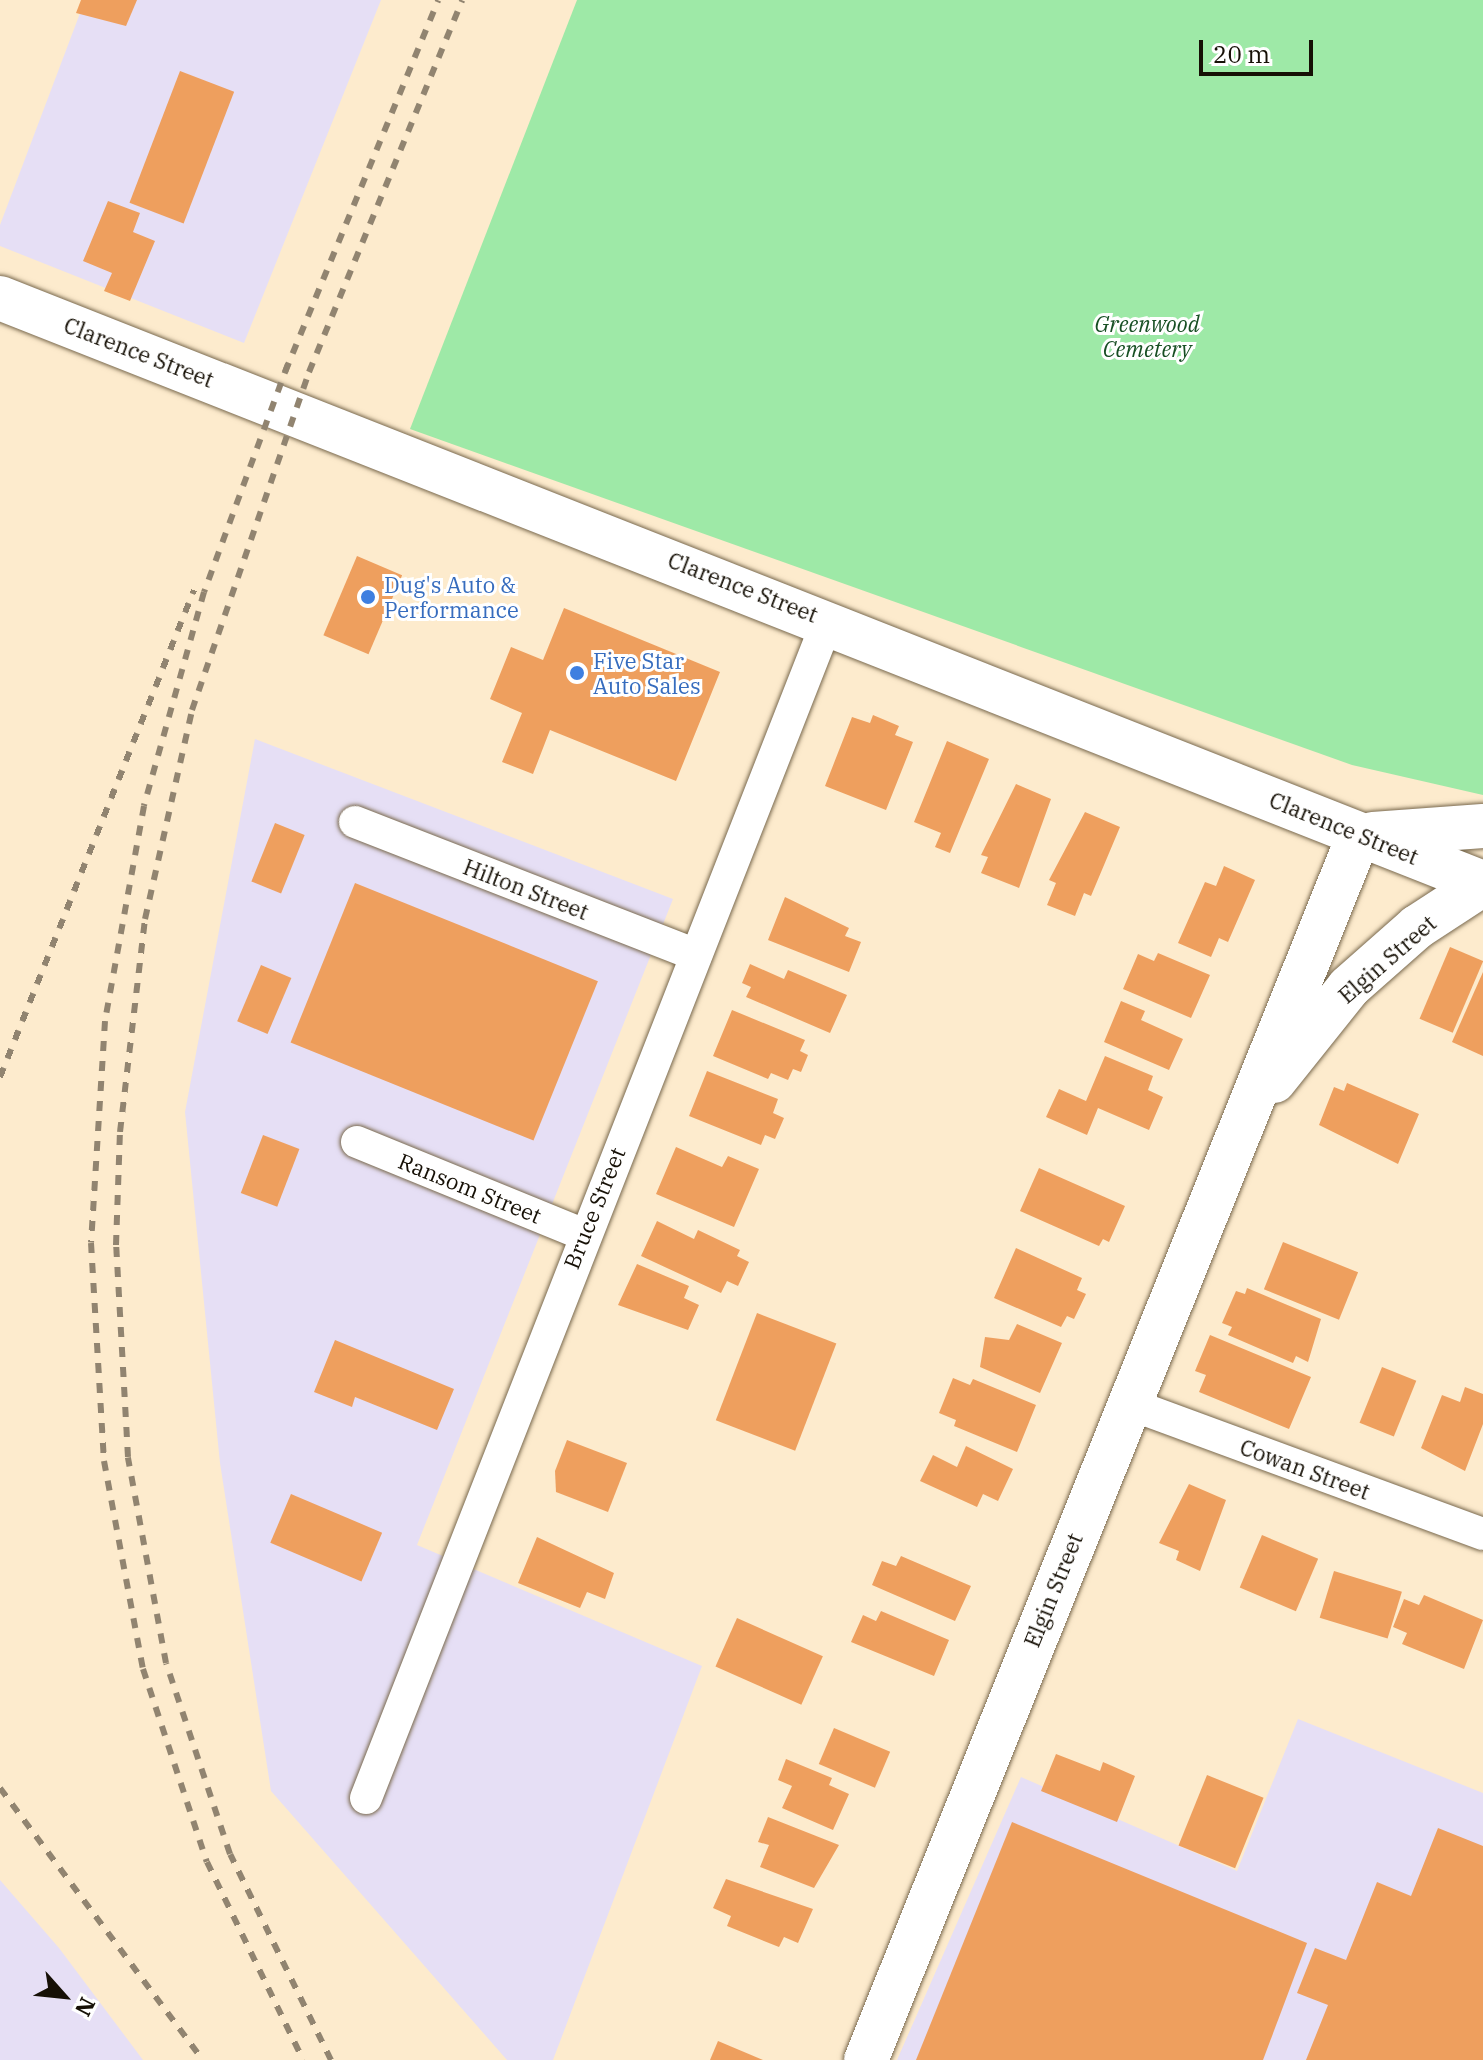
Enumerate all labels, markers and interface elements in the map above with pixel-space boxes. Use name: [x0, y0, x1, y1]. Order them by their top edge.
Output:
scale bar: [1203, 24, 1317, 74]
text: 20 m: [1213, 38, 1270, 70]
park label: Greenwood Cemetery: [1094, 310, 1200, 362]
street label: Clarence Street: [60, 311, 218, 393]
street label: Clarence Street: [664, 546, 822, 628]
place label: Dug's Auto & Performance: [384, 571, 519, 622]
marker: Dug's Auto & Performance: [359, 588, 377, 606]
place label: Five Star Auto Sales: [593, 647, 701, 698]
marker: Five Star Auto Sales: [568, 664, 586, 682]
street label: Clarence Street: [1266, 786, 1422, 870]
street label: Hilton Street: [460, 853, 592, 925]
street label: Elgin Street: [1333, 909, 1441, 1009]
street label: Bruce Street: [558, 1144, 630, 1272]
street label: Ransom Street: [395, 1147, 545, 1229]
street label: Cowan Street: [1236, 1433, 1374, 1505]
street label: Elgin Street: [1018, 1529, 1088, 1651]
north arrow: [24, 1956, 104, 2036]
text: N: [69, 1993, 103, 2021]

